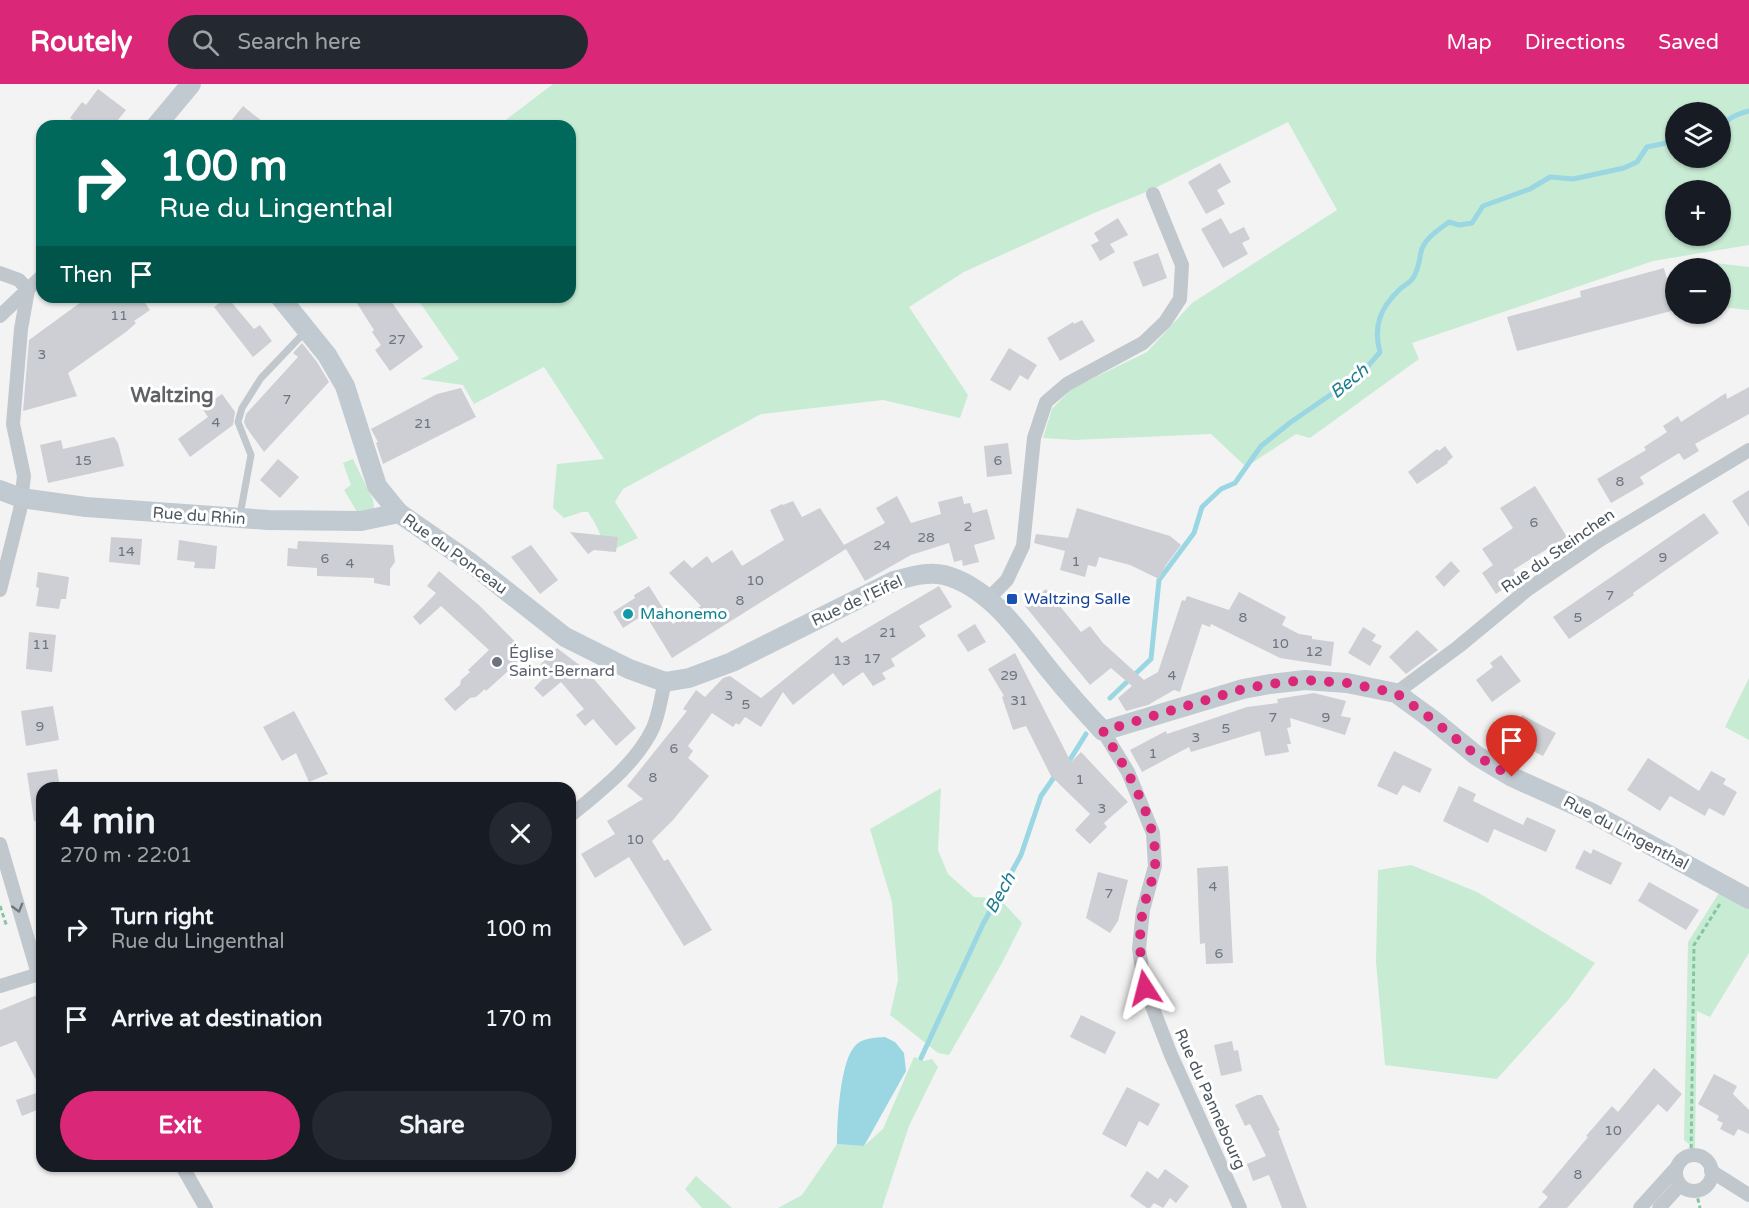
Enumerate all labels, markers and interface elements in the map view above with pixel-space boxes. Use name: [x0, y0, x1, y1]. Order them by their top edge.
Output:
search box: [168, 15, 588, 69]
text: Routely: [30, 25, 132, 59]
icon: search: [189, 26, 222, 59]
text: Search here: [237, 29, 361, 55]
text: Map: [1446, 30, 1492, 55]
text: Directions: [1525, 30, 1625, 55]
text: Saved: [1658, 30, 1719, 55]
map controls: [1665, 102, 1731, 324]
button: layers: [1665, 102, 1731, 168]
text: 100 m: [159, 141, 288, 192]
icon: right: [60, 144, 138, 222]
button: +: [1665, 180, 1731, 246]
text: Rue du Lingenthal: [159, 192, 393, 225]
icon: arrive: [125, 258, 158, 291]
button: −: [1665, 258, 1731, 324]
text: Then: [60, 262, 113, 288]
house number: 11: [110, 307, 128, 324]
house number: 27: [388, 331, 406, 348]
house number: 3: [38, 346, 46, 363]
water label: Bech: [1325, 358, 1373, 403]
district label: Waltzing: [130, 384, 214, 408]
house number: 7: [283, 391, 291, 408]
house number: 4: [212, 414, 221, 431]
house number: 21: [414, 415, 432, 432]
house number: 15: [74, 452, 92, 469]
house number: 6: [994, 452, 1003, 469]
house number: 8: [1616, 473, 1625, 490]
street label: Rue du Rhin: [152, 503, 246, 529]
street label: Rue du Steinchen: [1497, 504, 1619, 598]
street label: Rue du Ponceau: [399, 509, 511, 599]
house number: 6: [1530, 514, 1539, 531]
house number: 2: [964, 518, 972, 535]
house number: 28: [917, 529, 935, 546]
house number: 24: [873, 537, 891, 554]
house number: 14: [117, 543, 135, 560]
house number: 9: [1659, 549, 1667, 566]
house number: 6: [321, 550, 330, 567]
house number: 1: [1072, 553, 1080, 570]
house number: 4: [346, 555, 355, 572]
street label: Rue de l'Eifel: [808, 571, 906, 631]
house number: 10: [746, 572, 764, 589]
house number: 7: [1606, 587, 1614, 604]
place label: Waltzing Salle: [1024, 589, 1130, 609]
house number: 8: [736, 592, 745, 609]
marker: Waltzing Salle: [1005, 592, 1019, 606]
place label: Mahonemo: [640, 604, 727, 624]
marker: Mahonemo: [621, 607, 635, 621]
house number: 8: [1239, 609, 1248, 626]
house number: 5: [1574, 609, 1582, 626]
house number: 21: [879, 624, 897, 641]
house number: 10: [1271, 635, 1289, 652]
house number: 11: [32, 636, 50, 653]
place label: Église Saint-Bernard: [509, 643, 615, 681]
house number: 12: [1305, 643, 1323, 660]
house number: 17: [863, 650, 881, 667]
house number: 13: [833, 652, 851, 669]
marker: Église Saint-Bernard: [490, 655, 504, 669]
house number: 29: [1000, 667, 1018, 684]
house number: 4: [1168, 667, 1177, 684]
house number: 3: [725, 687, 733, 704]
house number: 31: [1010, 692, 1028, 709]
house number: 5: [742, 696, 750, 713]
house number: 7: [1269, 709, 1277, 726]
house number: 9: [1322, 709, 1330, 726]
pin: [1486, 715, 1537, 777]
house number: 9: [36, 718, 44, 735]
house number: 5: [1222, 720, 1230, 737]
icon: arrive: [1495, 724, 1528, 757]
house number: 3: [1192, 729, 1200, 746]
house number: 6: [670, 740, 679, 757]
house number: 1: [1149, 745, 1157, 762]
house number: 8: [649, 769, 658, 786]
house number: 1: [1076, 771, 1084, 788]
street label: Rue du Lingenthal: [1560, 792, 1692, 874]
text: 4 min: [60, 800, 156, 843]
house number: 3: [1098, 800, 1106, 817]
button: close: [489, 802, 552, 865]
house number: 10: [626, 831, 644, 848]
text: 270 m · 22:01: [60, 844, 192, 868]
water label: Bech: [980, 868, 1021, 917]
house number: 4: [1209, 878, 1218, 895]
house number: 7: [1105, 885, 1113, 902]
one-way arrow: [11, 902, 23, 913]
text: Turn right: [111, 904, 213, 930]
icon: right: [60, 913, 93, 946]
text: 100 m: [485, 916, 552, 942]
text: Rue du Lingenthal: [111, 930, 285, 954]
house number: 6: [1215, 945, 1224, 962]
position arrow: [1113, 956, 1177, 1020]
icon: arrive: [60, 1003, 93, 1036]
text: Arrive at destination: [111, 1006, 322, 1032]
text: 170 m: [485, 1006, 552, 1032]
street label: Rue du Pannebourg: [1170, 1026, 1250, 1172]
button: Exit: [60, 1091, 300, 1160]
button: Share: [312, 1091, 552, 1160]
house number: 10: [1604, 1122, 1622, 1139]
house number: 8: [1574, 1166, 1583, 1183]

